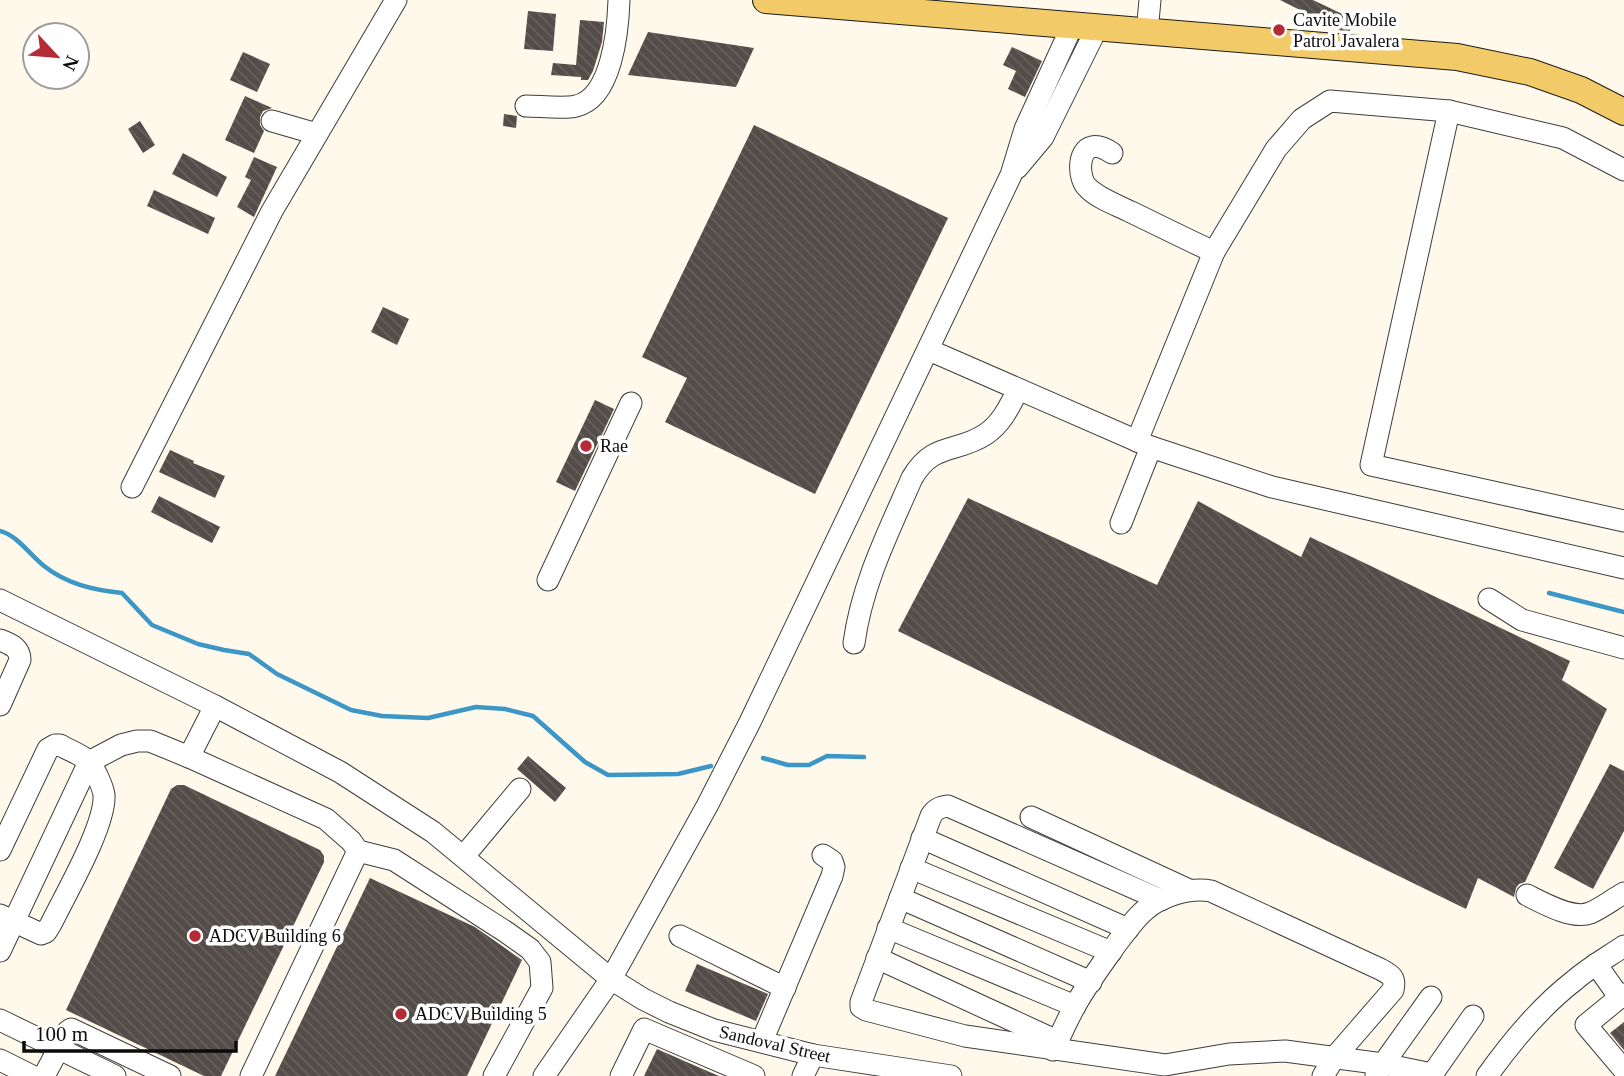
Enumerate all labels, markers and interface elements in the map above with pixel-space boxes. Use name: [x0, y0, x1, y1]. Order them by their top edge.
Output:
place label: Cavite Mobile Patrol Javalera: [1293, 10, 1399, 51]
north arrow: [21, 21, 91, 91]
marker: Cavite Mobile Patrol Javalera: [1271, 22, 1287, 38]
text: N: [58, 52, 83, 74]
place label: Rae: [600, 436, 628, 456]
marker: Rae: [578, 438, 594, 454]
place label: ADCV Building 6: [209, 926, 341, 946]
marker: ADCV Building 6: [187, 928, 203, 944]
place label: ADCV Building 5: [415, 1004, 547, 1024]
marker: ADCV Building 5: [393, 1006, 409, 1022]
scale bar: [24, 1010, 236, 1054]
street label: Sandoval Street: [717, 1021, 833, 1067]
text: 100 m: [35, 1022, 88, 1046]

